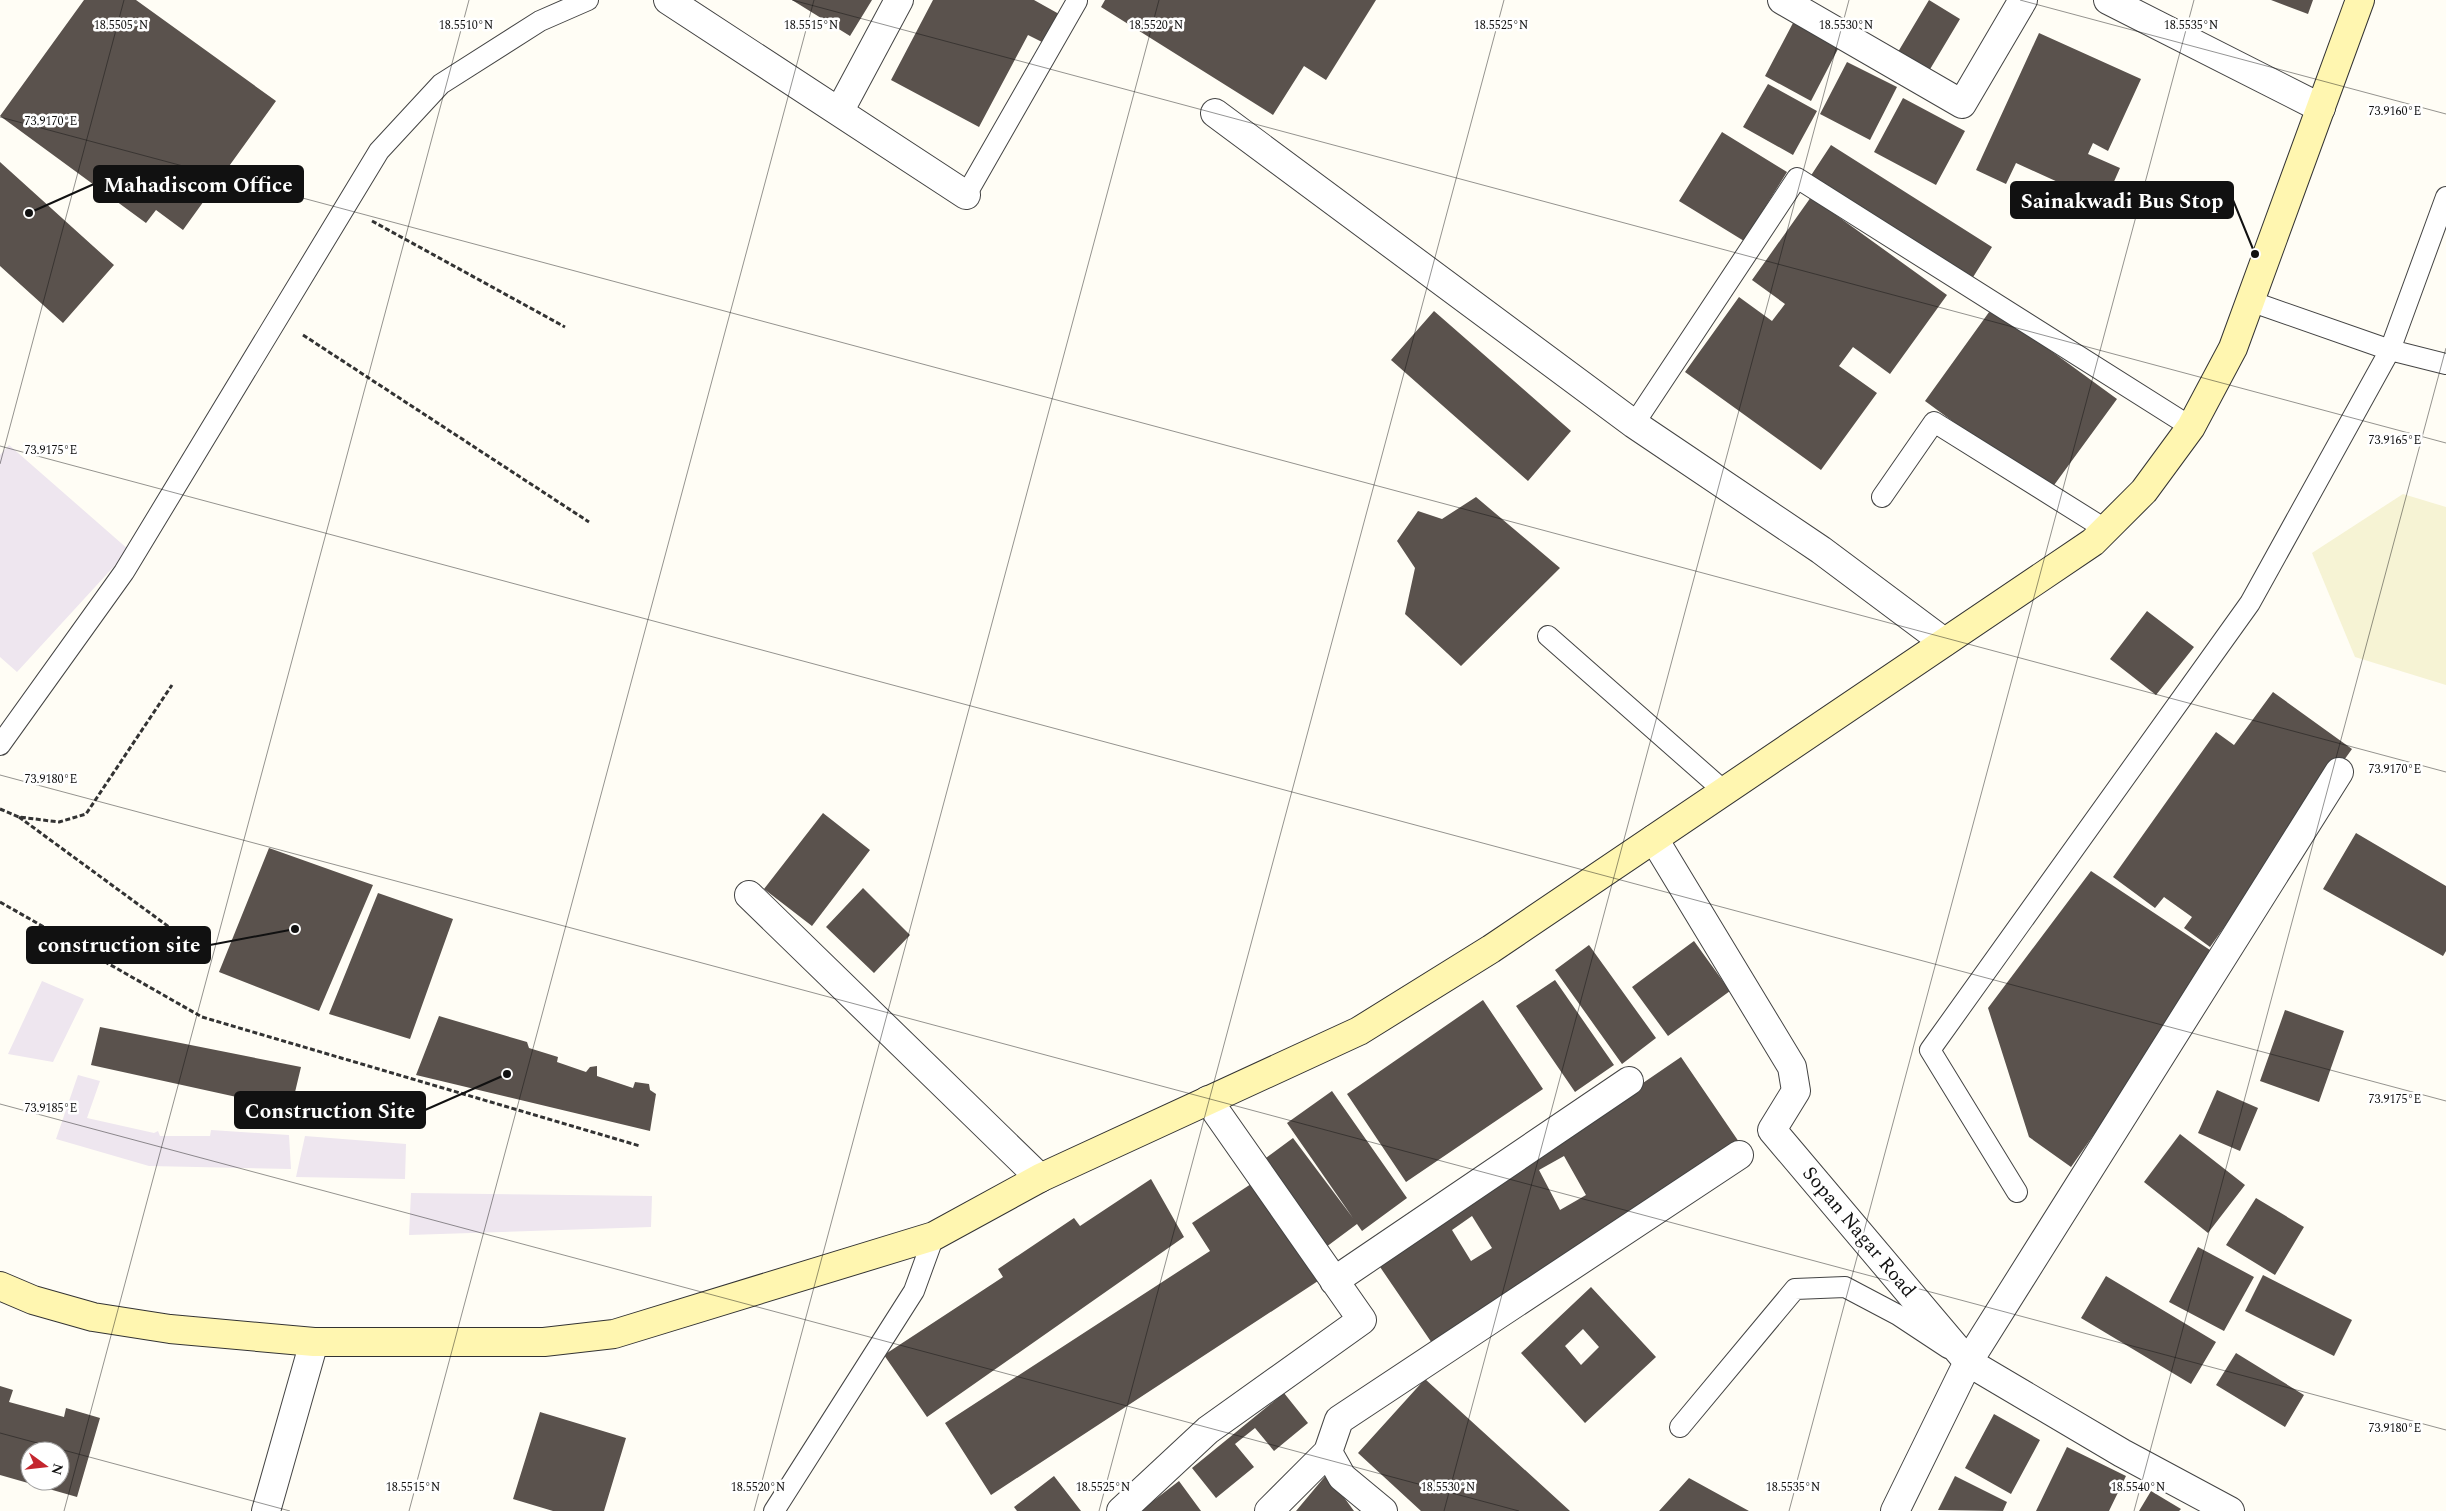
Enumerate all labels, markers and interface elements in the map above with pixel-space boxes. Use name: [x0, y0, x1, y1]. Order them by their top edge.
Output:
text: 18.5505°N: [94, 16, 148, 35]
text: 18.5510°N: [439, 16, 493, 35]
text: 18.5515°N: [784, 16, 838, 35]
text: 18.5520°N: [1129, 16, 1183, 35]
text: 18.5525°N: [1474, 16, 1528, 35]
text: 18.5530°N: [1819, 16, 1873, 35]
text: 18.5535°N: [2164, 16, 2218, 35]
text: 73.9160°E: [2369, 102, 2421, 121]
text: 73.9170°E: [25, 112, 77, 131]
callout: Mahadiscom Office: [94, 166, 303, 202]
text: Mahadiscom Office: [103, 170, 293, 202]
callout: Sainakwadi Bus Stop: [2011, 182, 2233, 218]
text: Sainakwadi Bus Stop: [2021, 186, 2223, 218]
text: 73.9165°E: [2369, 431, 2421, 450]
text: 73.9175°E: [25, 441, 77, 460]
text: 73.9170°E: [2369, 760, 2421, 779]
text: 73.9180°E: [25, 770, 77, 789]
callout: construction site: [27, 927, 210, 963]
text: construction site: [38, 930, 200, 962]
text: 73.9175°E: [2369, 1090, 2421, 1109]
callout: Construction Site: [235, 1092, 425, 1128]
text: Construction Site: [245, 1096, 415, 1128]
text: 73.9185°E: [25, 1099, 77, 1118]
street label: Sopan Nagar Road: [1795, 1160, 1923, 1304]
text: 73.9180°E: [2369, 1419, 2421, 1438]
north arrow: [20, 1441, 70, 1491]
text: N: [45, 1461, 69, 1477]
text: 18.5515°N: [386, 1478, 440, 1497]
text: 18.5520°N: [731, 1478, 785, 1497]
text: 18.5525°N: [1076, 1478, 1130, 1497]
text: 18.5530°N: [1421, 1478, 1475, 1497]
text: 18.5535°N: [1766, 1478, 1820, 1497]
text: 18.5540°N: [2111, 1478, 2165, 1497]

